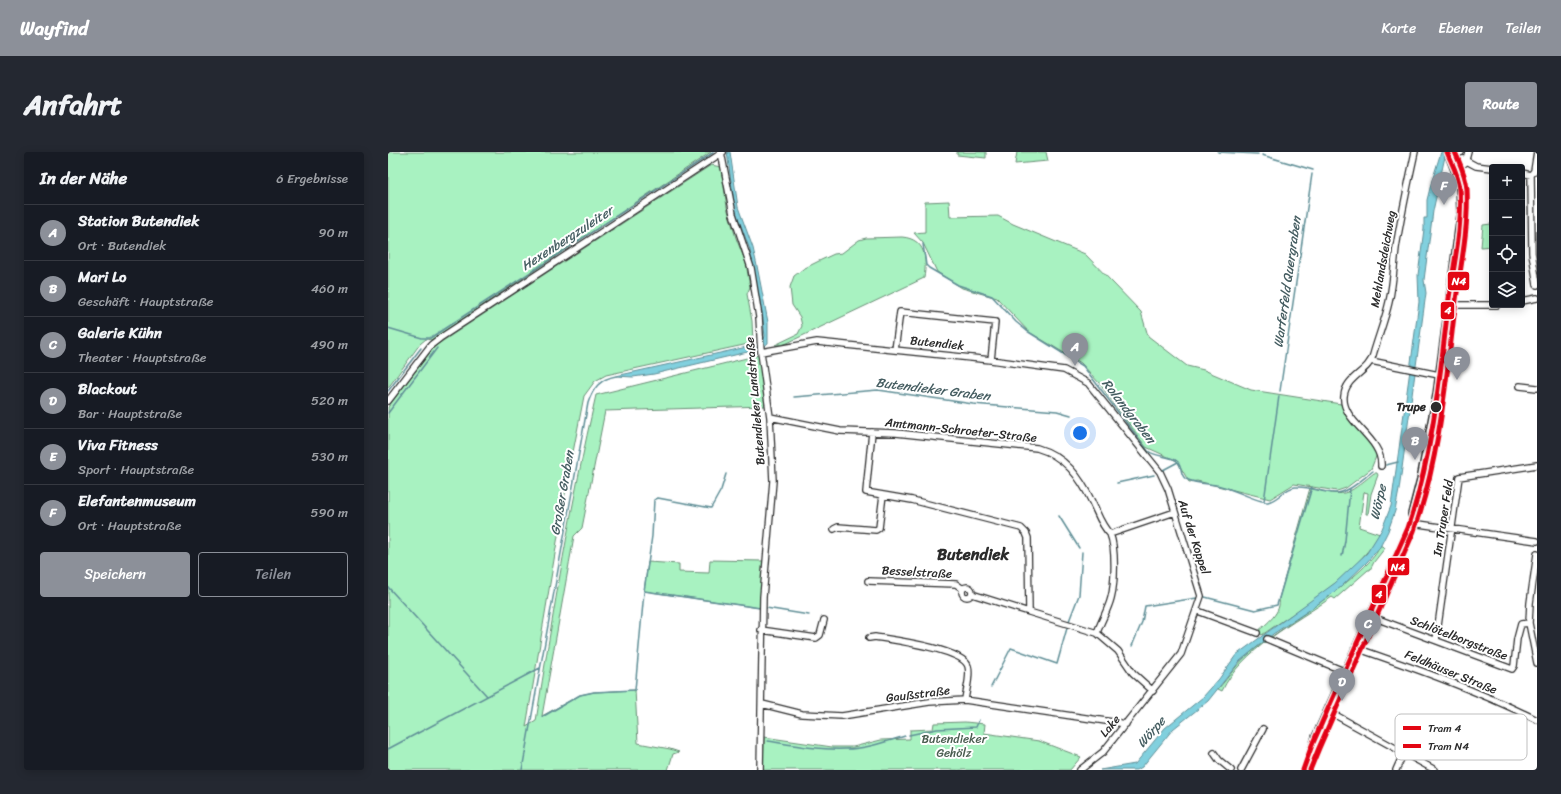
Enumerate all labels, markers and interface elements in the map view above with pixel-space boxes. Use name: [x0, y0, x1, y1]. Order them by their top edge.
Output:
text: Wayfind: [20, 12, 88, 45]
text: Karte: [1382, 16, 1416, 41]
text: Ebenen: [1438, 16, 1483, 41]
text: Teilen: [1505, 16, 1541, 41]
text: Anfahrt: [24, 80, 122, 129]
button: Route: [1465, 82, 1537, 127]
text: In der Nähe: [40, 163, 127, 193]
map controls: [1489, 164, 1525, 308]
button: +: [1489, 164, 1525, 200]
text: 6 Ergebnisse: [276, 167, 348, 190]
pin: F: [1431, 172, 1457, 205]
water label: Hexenbergzuleiter: [516, 198, 620, 277]
button: −: [1489, 200, 1525, 236]
text: Station Butendiek: [78, 208, 199, 234]
street label: Mehlandsdeichweg: [1364, 209, 1402, 309]
water label: Warferfeld Quergraben: [1266, 213, 1308, 349]
text: A: [49, 221, 57, 244]
text: 90 m: [318, 221, 348, 244]
text: Ort · Butendiek: [78, 234, 166, 257]
button: locate: [1489, 236, 1525, 272]
text: Mari Lo: [78, 264, 126, 290]
line badge: N4: [1447, 271, 1470, 291]
text: N4: [1451, 272, 1466, 291]
button: layers: [1489, 272, 1525, 308]
text: B: [49, 277, 57, 300]
text: 460 m: [311, 277, 348, 300]
text: Geschäft · Hauptstraße: [78, 290, 214, 313]
line badge: 4: [1440, 301, 1455, 320]
text: 4: [1444, 301, 1452, 320]
text: Galerie Kühn: [78, 320, 162, 346]
street label: Butendiek: [909, 329, 966, 357]
text: C: [49, 333, 57, 356]
text: 490 m: [310, 333, 348, 356]
pin: A: [1062, 333, 1088, 366]
street label: Butendieker Landstraße: [738, 336, 772, 466]
text: Theater · Hauptstraße: [78, 346, 207, 369]
pin: E: [1444, 347, 1470, 380]
water label: Butendieker Graben: [875, 371, 993, 408]
water label: Rolandgraben: [1096, 373, 1163, 450]
text: Blackout: [78, 376, 137, 402]
text: D: [49, 389, 57, 412]
text: 520 m: [311, 389, 348, 412]
place label: Trupe: [1397, 396, 1427, 418]
marker: Trupe: [1429, 400, 1443, 414]
text: Bar · Hauptstraße: [78, 402, 182, 425]
street label: Amtmann-Schroeter-Straße: [883, 411, 1038, 449]
your location: [1070, 423, 1090, 443]
pin: B: [1402, 427, 1428, 460]
text: Viva Fitness: [78, 432, 158, 458]
text: E: [49, 445, 57, 468]
text: 530 m: [311, 445, 348, 468]
water label: Großer Graben: [543, 447, 581, 537]
text: Sport · Hauptstraße: [78, 458, 194, 481]
street label: Im Truper Feld: [1426, 478, 1460, 559]
water label: Wörpe: [1363, 481, 1393, 522]
text: Elefantenmuseum: [78, 488, 196, 514]
street label: Auf der Koppel: [1171, 496, 1217, 578]
text: F: [49, 501, 57, 524]
text: 590 m: [310, 501, 348, 524]
text: Ort · Hauptstraße: [78, 514, 181, 537]
district label: Butendiek: [937, 540, 1010, 569]
button: Speichern: [40, 552, 190, 597]
button: Teilen: [198, 552, 348, 597]
line badge: N4: [1387, 557, 1410, 576]
text: N4: [1390, 558, 1405, 577]
street label: Besselstraße: [881, 559, 953, 585]
line badge: 4: [1371, 584, 1387, 604]
text: 4: [1375, 585, 1383, 604]
street label: Schlötelborgstraße: [1407, 609, 1511, 667]
pin: C: [1355, 610, 1381, 643]
street label: Feldhäuser Straße: [1401, 643, 1501, 701]
pin: D: [1329, 668, 1355, 701]
street label: Gaußstraße: [885, 679, 951, 709]
street label: Lake: [1094, 710, 1126, 742]
water label: Wörpe: [1131, 710, 1172, 753]
legend: [1395, 714, 1527, 760]
text: Tram 4: [1428, 719, 1461, 738]
park label: Butendieker Gehölz: [921, 728, 988, 764]
text: Tram N4: [1428, 737, 1469, 756]

